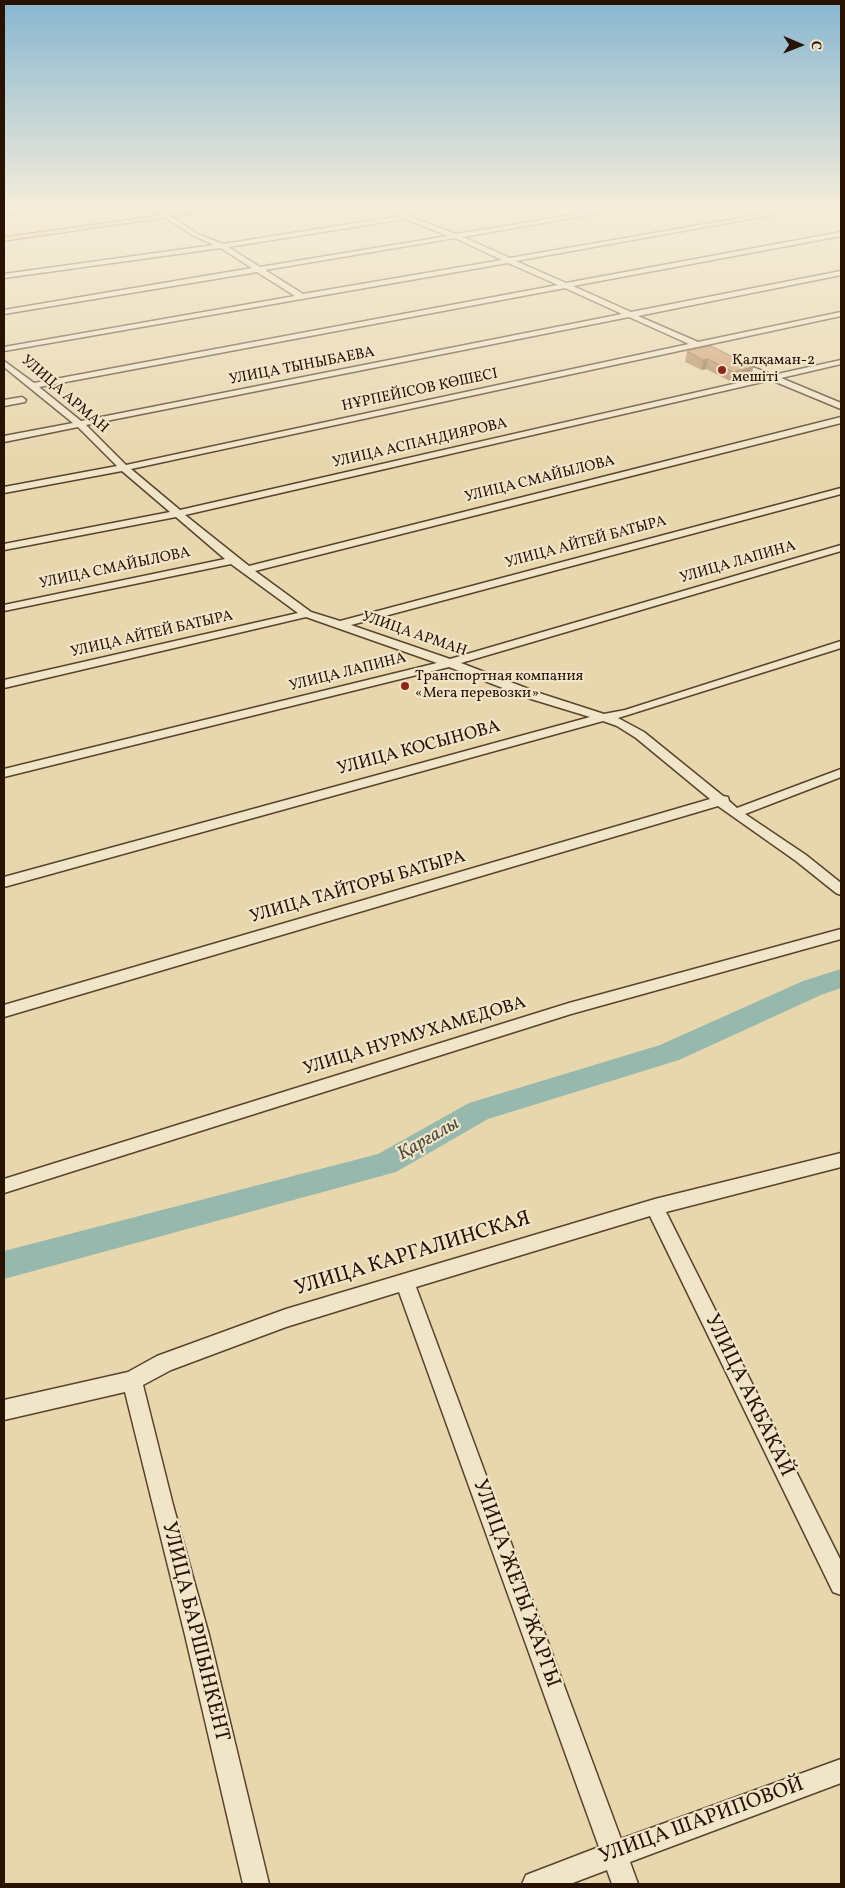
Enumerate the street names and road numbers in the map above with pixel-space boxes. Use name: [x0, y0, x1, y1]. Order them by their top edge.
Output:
street label: УЛИЦА ТЫНЫБАЕВА: [228, 344, 376, 390]
street label: УЛИЦА АРМАН: [17, 352, 111, 438]
street label: НҰРПЕЙІСОВ КӨШЕСІ: [340, 366, 500, 416]
street label: УЛИЦА АСПАНДИЯРОВА: [331, 415, 509, 473]
street label: УЛИЦА СМАЙЫЛОВА: [463, 453, 617, 507]
street label: УЛИЦА АЙТЕЙ БАТЫРА: [503, 513, 669, 573]
street label: УЛИЦА ЛАПИНА: [678, 538, 798, 588]
street label: УЛИЦА СМАЙЫЛОВА: [38, 544, 192, 594]
street label: УЛИЦА АЙТЕЙ БАТЫРА: [69, 608, 235, 662]
street label: УЛИЦА АРМАН: [359, 609, 469, 661]
street label: УЛИЦА ЛАПИНА: [288, 650, 408, 696]
street label: УЛИЦА КОСЫНОВА: [335, 717, 503, 781]
street label: УЛИЦА ТАЙТОРЫ БАТЫРА: [248, 847, 468, 929]
street label: УЛИЦА НУРМУХАМЕДОВА: [301, 993, 529, 1081]
street label: УЛИЦА КАРГАЛИНСКАЯ: [292, 1207, 534, 1303]
street label: УЛИЦА АКБАКАЙ: [698, 1311, 798, 1481]
street label: УЛИЦА ЖЕТЫ ЖАРГЫ: [466, 1476, 564, 1692]
street label: УЛИЦА БАРШЫНКЕНТ: [155, 1520, 233, 1744]
street label: УЛИЦА ШАРИПОВОЙ: [596, 1773, 808, 1871]

